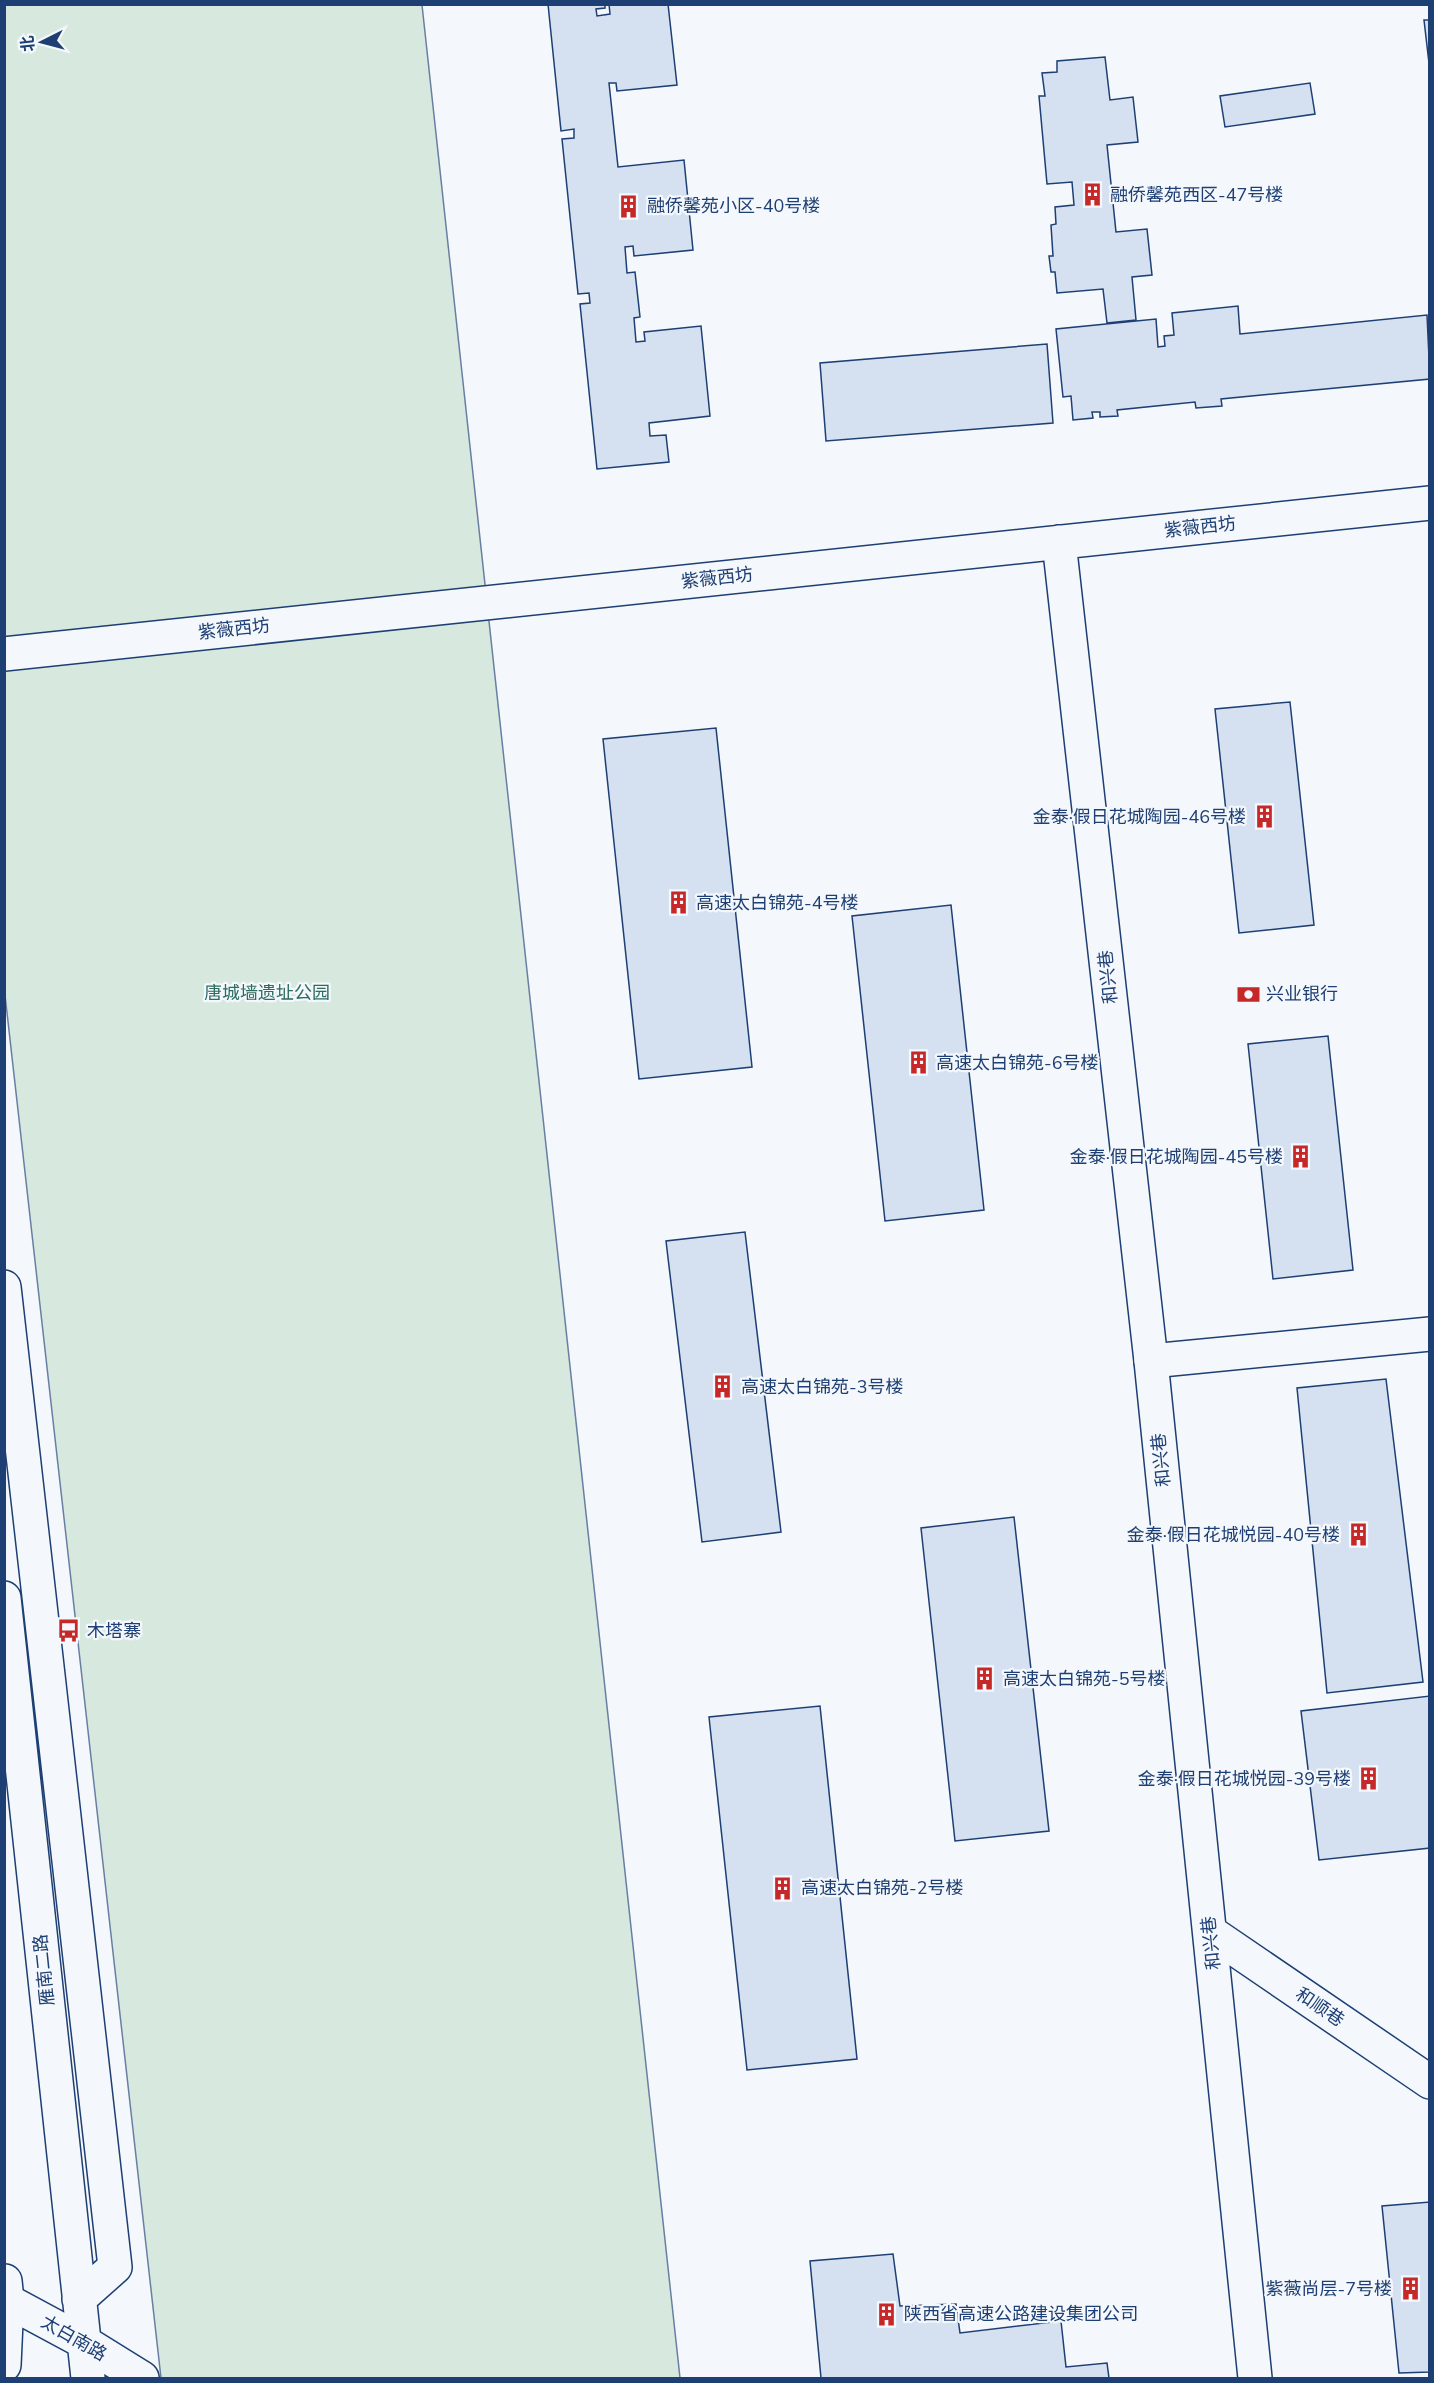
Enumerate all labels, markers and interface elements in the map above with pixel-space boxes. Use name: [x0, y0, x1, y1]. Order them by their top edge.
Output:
north arrow: [12, 12, 72, 72]
text: 北: [16, 34, 40, 53]
building icon: 融侨馨苑西区-47号楼: [1079, 182, 1105, 208]
place label: 融侨馨苑西区-47号楼: [1110, 183, 1283, 207]
building icon: 融侨馨苑小区-40号楼: [616, 193, 642, 219]
place label: 融侨馨苑小区-40号楼: [647, 194, 820, 218]
street label: 紫薇西坊: [1163, 511, 1237, 543]
street label: 紫薇西坊: [680, 562, 754, 594]
street label: 紫薇西坊: [197, 613, 271, 645]
building icon: 金泰·假日花城陶园-46号楼: [1251, 804, 1277, 830]
place label: 金泰·假日花城陶园-46号楼: [1033, 805, 1246, 829]
building icon: 高速太白锦苑-4号楼: [665, 890, 691, 916]
place label: 高速太白锦苑-4号楼: [696, 891, 858, 915]
street label: 和兴巷: [1093, 949, 1123, 1005]
park label: 唐城墙遗址公园: [204, 981, 330, 1005]
bank icon: 兴业银行: [1235, 981, 1261, 1007]
place label: 兴业银行: [1266, 982, 1338, 1006]
building icon: 高速太白锦苑-6号楼: [905, 1050, 931, 1076]
place label: 高速太白锦苑-6号楼: [936, 1051, 1098, 1075]
building icon: 金泰·假日花城陶园-45号楼: [1288, 1144, 1314, 1170]
place label: 金泰·假日花城陶园-45号楼: [1070, 1145, 1283, 1169]
building icon: 高速太白锦苑-3号楼: [710, 1374, 736, 1400]
place label: 高速太白锦苑-3号楼: [741, 1375, 903, 1399]
street label: 和兴巷: [1146, 1432, 1176, 1488]
building icon: 金泰·假日花城悦园-40号楼: [1345, 1522, 1371, 1548]
place label: 金泰·假日花城悦园-40号楼: [1127, 1523, 1340, 1547]
bus stop icon: 木塔寨: [56, 1618, 82, 1644]
place label: 木塔寨: [87, 1619, 141, 1643]
building icon: 高速太白锦苑-5号楼: [972, 1666, 998, 1692]
place label: 高速太白锦苑-5号楼: [1003, 1667, 1165, 1691]
building icon: 金泰·假日花城悦园-39号楼: [1356, 1766, 1382, 1792]
place label: 金泰·假日花城悦园-39号楼: [1138, 1767, 1351, 1791]
building icon: 高速太白锦苑-2号楼: [770, 1875, 796, 1901]
place label: 高速太白锦苑-2号楼: [801, 1876, 963, 1900]
street label: 和兴巷: [1196, 1915, 1226, 1971]
street label: 雁南二路: [28, 1933, 60, 2007]
street label: 和顺巷: [1291, 1982, 1349, 2032]
building icon: 紫薇尚层-7号楼: [1397, 2276, 1423, 2302]
place label: 紫薇尚层-7号楼: [1266, 2277, 1392, 2301]
building icon: 陕西省高速公路建设集团公司: [873, 2301, 899, 2327]
place label: 陕西省高速公路建设集团公司: [904, 2302, 1138, 2326]
street label: 太白南路: [37, 2310, 111, 2366]

